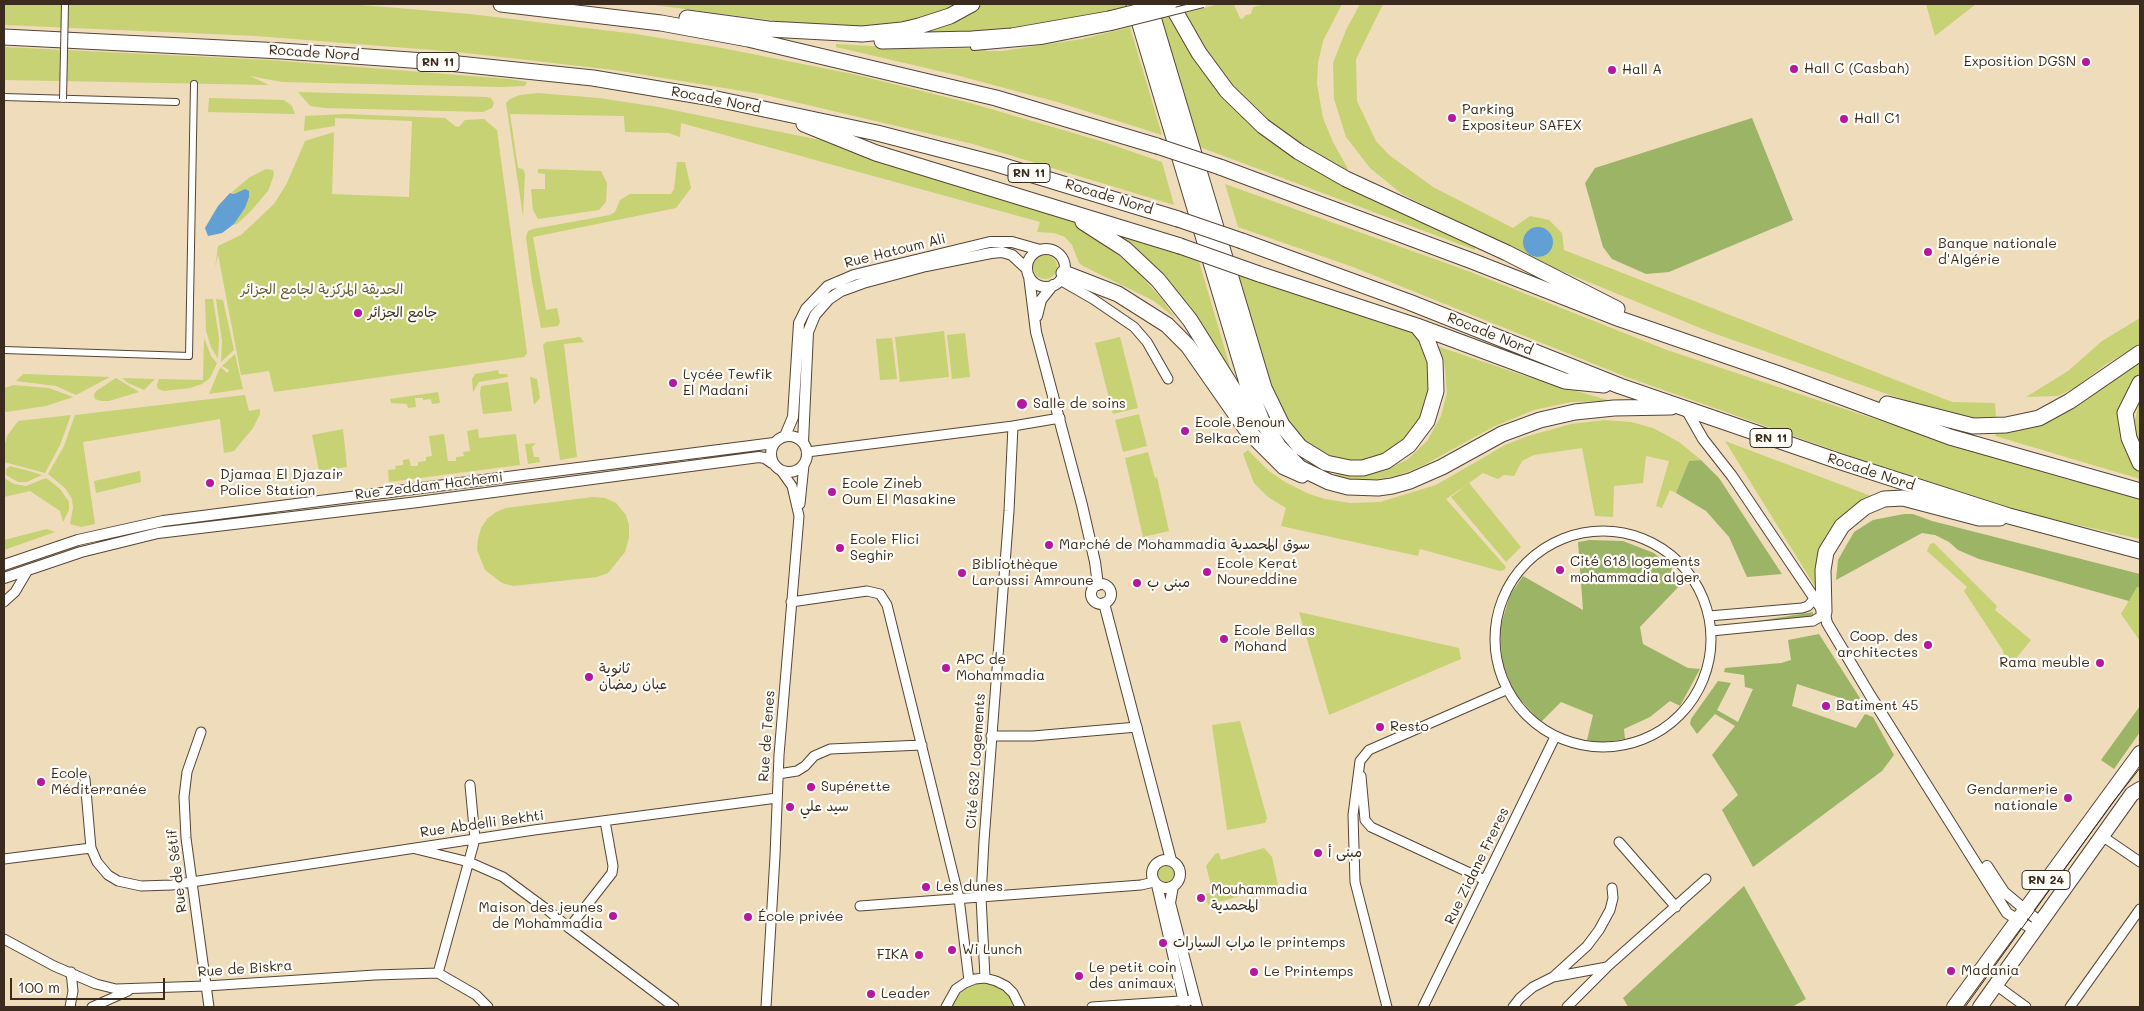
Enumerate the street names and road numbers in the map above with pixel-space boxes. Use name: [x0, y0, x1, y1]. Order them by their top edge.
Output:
street label: Rocade Nord: [268, 41, 360, 65]
road number: RN 11: [417, 52, 459, 72]
street label: Rocade Nord: [670, 83, 762, 117]
road number: RN 11: [1008, 164, 1050, 182]
street label: Rocade Nord: [1063, 176, 1155, 218]
street label: Rue Hatoum Ali: [843, 230, 947, 272]
street label: Rocade Nord: [1445, 309, 1535, 359]
road number: RN 11: [1750, 428, 1792, 448]
street label: Rocade Nord: [1825, 450, 1917, 494]
street label: Rue Zeddam Hachemi: [354, 469, 504, 503]
street label: Rue de Tenes: [755, 690, 779, 782]
street label: Cité 632 Logements: [963, 693, 989, 829]
street label: Rue Zidane Freres: [1441, 805, 1513, 927]
street label: Rue Abdelli Bekhti: [419, 807, 545, 841]
street label: Rue de Sétif: [164, 828, 190, 914]
road number: RN 24: [2022, 870, 2070, 890]
street label: Rue de Biskra: [197, 957, 293, 981]

